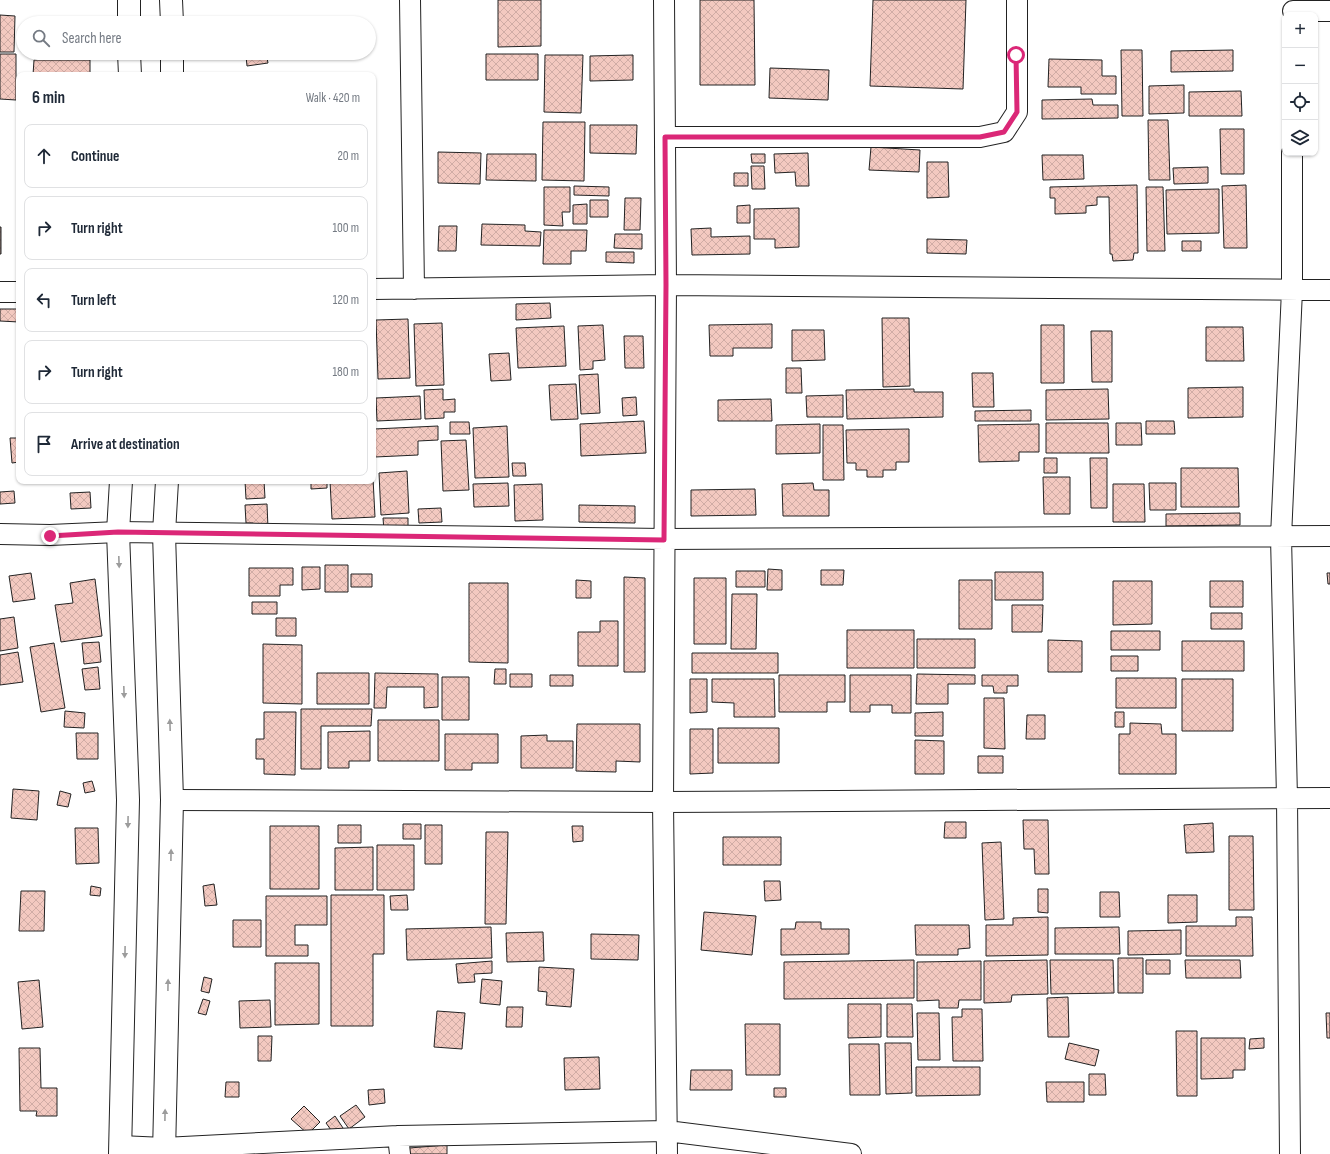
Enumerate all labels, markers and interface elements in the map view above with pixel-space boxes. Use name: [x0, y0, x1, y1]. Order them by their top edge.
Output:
map controls: [1282, 12, 1318, 156]
button: +: [1282, 12, 1318, 48]
search box: [16, 16, 376, 60]
icon: search: [30, 27, 52, 49]
text: Search here: [62, 29, 122, 48]
route start: [1007, 46, 1025, 64]
button: −: [1282, 48, 1318, 84]
button: locate: [1282, 84, 1318, 120]
text: 6 min: [32, 88, 65, 108]
text: Walk · 420 m: [306, 90, 360, 106]
button: layers: [1282, 120, 1318, 156]
icon: ahead: [33, 145, 55, 167]
text: Continue: [71, 147, 120, 166]
text: 20 m: [337, 148, 359, 164]
icon: right: [33, 217, 55, 239]
text: Turn right: [71, 219, 123, 238]
text: 100 m: [332, 220, 359, 236]
icon: left: [33, 289, 55, 311]
text: Turn left: [71, 291, 116, 310]
text: 120 m: [333, 292, 359, 308]
icon: right: [33, 361, 55, 383]
text: Turn right: [71, 363, 123, 382]
text: 180 m: [333, 364, 359, 380]
icon: arrive: [33, 433, 55, 455]
text: Arrive at destination: [71, 435, 180, 454]
route end: [41, 527, 59, 545]
one-way arrow: [116, 556, 123, 568]
one-way arrow: [121, 686, 128, 698]
one-way arrow: [167, 718, 173, 731]
one-way arrow: [125, 816, 131, 829]
one-way arrow: [168, 848, 174, 861]
one-way arrow: [122, 946, 129, 958]
one-way arrow: [165, 978, 171, 991]
one-way arrow: [161, 1109, 168, 1121]

